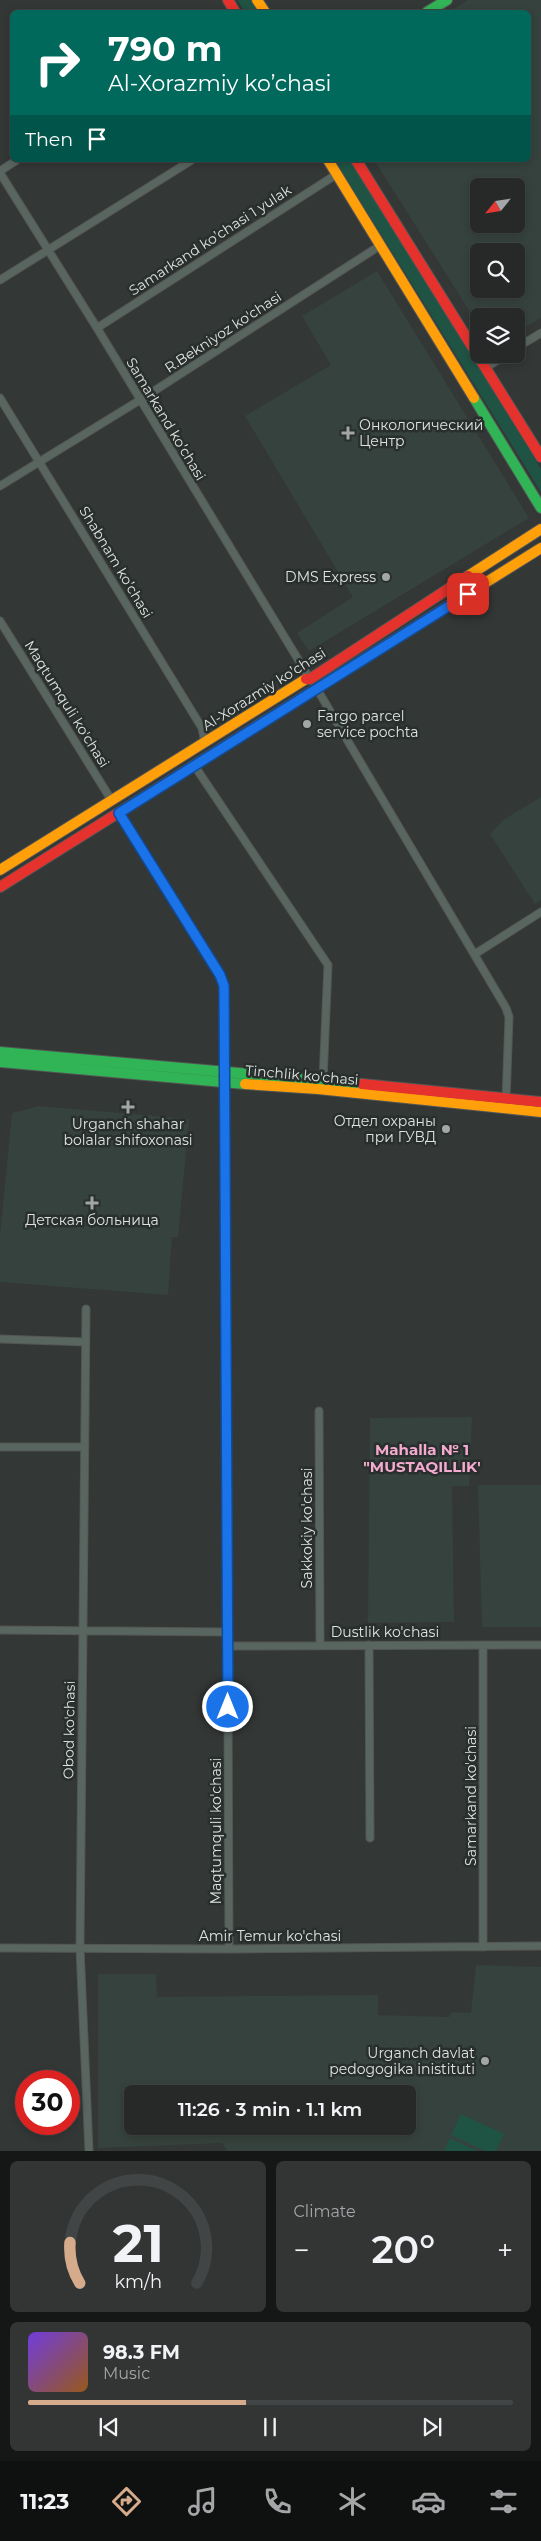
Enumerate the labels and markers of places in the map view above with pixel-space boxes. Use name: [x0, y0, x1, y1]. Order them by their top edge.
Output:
place label: Онкологический Центр: [359, 416, 483, 450]
marker: Онкологический Центр: [341, 426, 355, 440]
place label: DMS Express: [285, 568, 376, 586]
marker: DMS Express: [380, 571, 392, 583]
pin: [447, 573, 489, 615]
place label: Fargo parcel service pochta: [317, 707, 419, 741]
marker: Fargo parcel service pochta: [301, 718, 313, 730]
marker: Urganch shahar bolalar shifoxonasi: [121, 1100, 135, 1114]
place label: Отдел охраны при ГУВД: [334, 1112, 436, 1146]
place label: Urganch shahar bolalar shifoxonasi: [63, 1115, 193, 1149]
marker: Отдел охраны при ГУВД: [440, 1123, 452, 1135]
marker: Детская больница: [85, 1196, 99, 1210]
place label: Детская больница: [25, 1211, 159, 1229]
place label: Urganch davlat pedogogika inistituti: [329, 2044, 475, 2078]
marker: Urganch davlat pedogogika inistituti: [479, 2055, 491, 2067]

